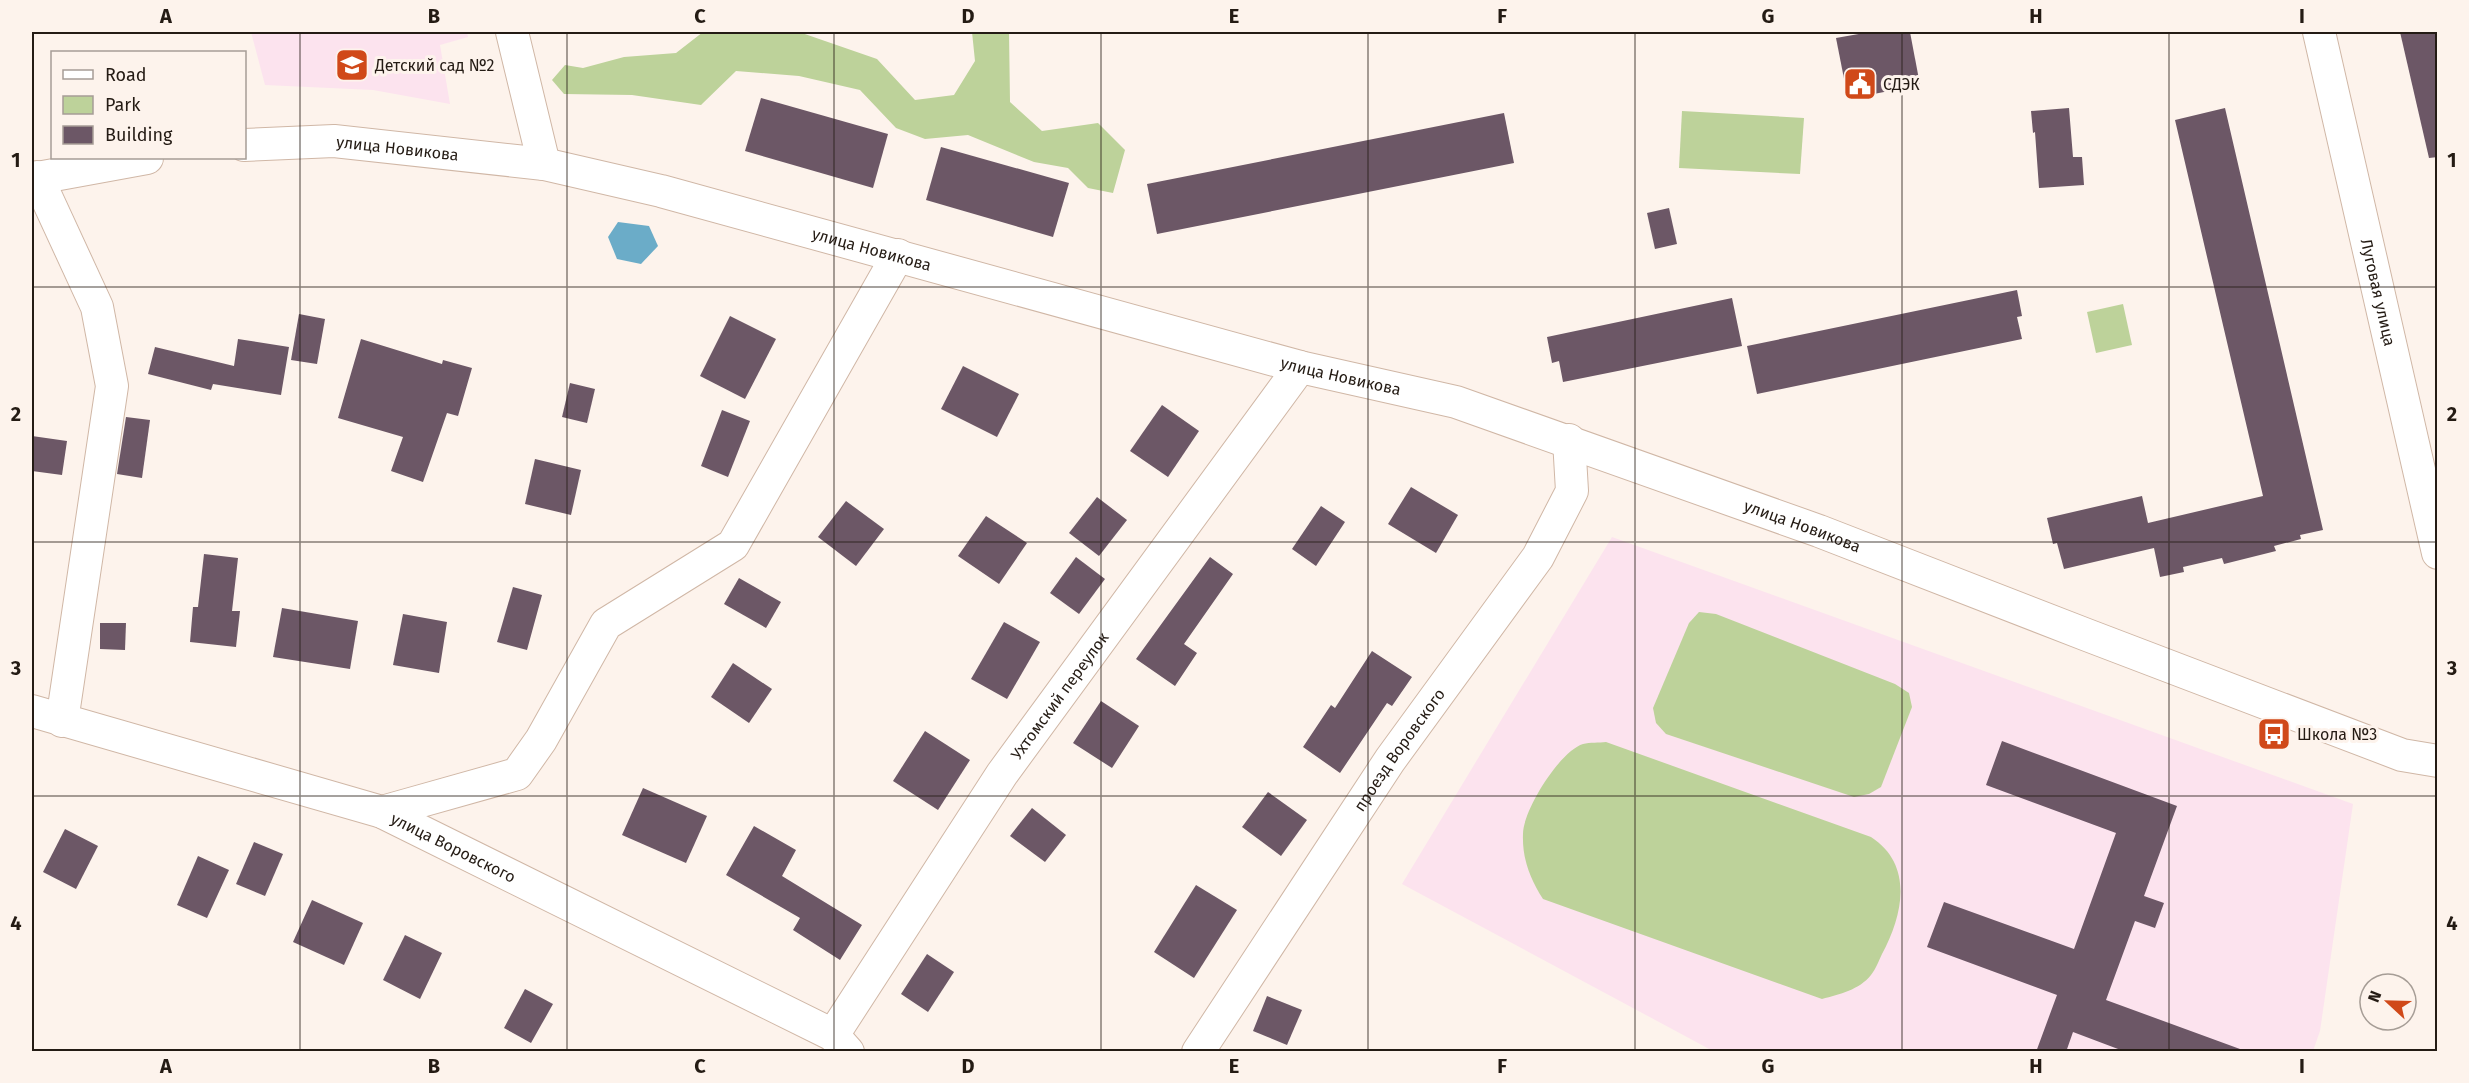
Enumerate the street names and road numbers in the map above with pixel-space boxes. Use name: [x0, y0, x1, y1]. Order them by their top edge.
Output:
street label: улица Новикова: [335, 132, 460, 165]
street label: улица Новикова: [810, 224, 933, 275]
street label: Луговая улица: [2357, 237, 2399, 348]
street label: улица Новикова: [1278, 353, 1403, 399]
street label: улица Новикова: [1741, 496, 1863, 556]
street label: Ухтомский переулок: [1007, 628, 1113, 763]
street label: проезд Воровского: [1350, 685, 1449, 815]
street label: улица Воровского: [388, 809, 519, 887]

